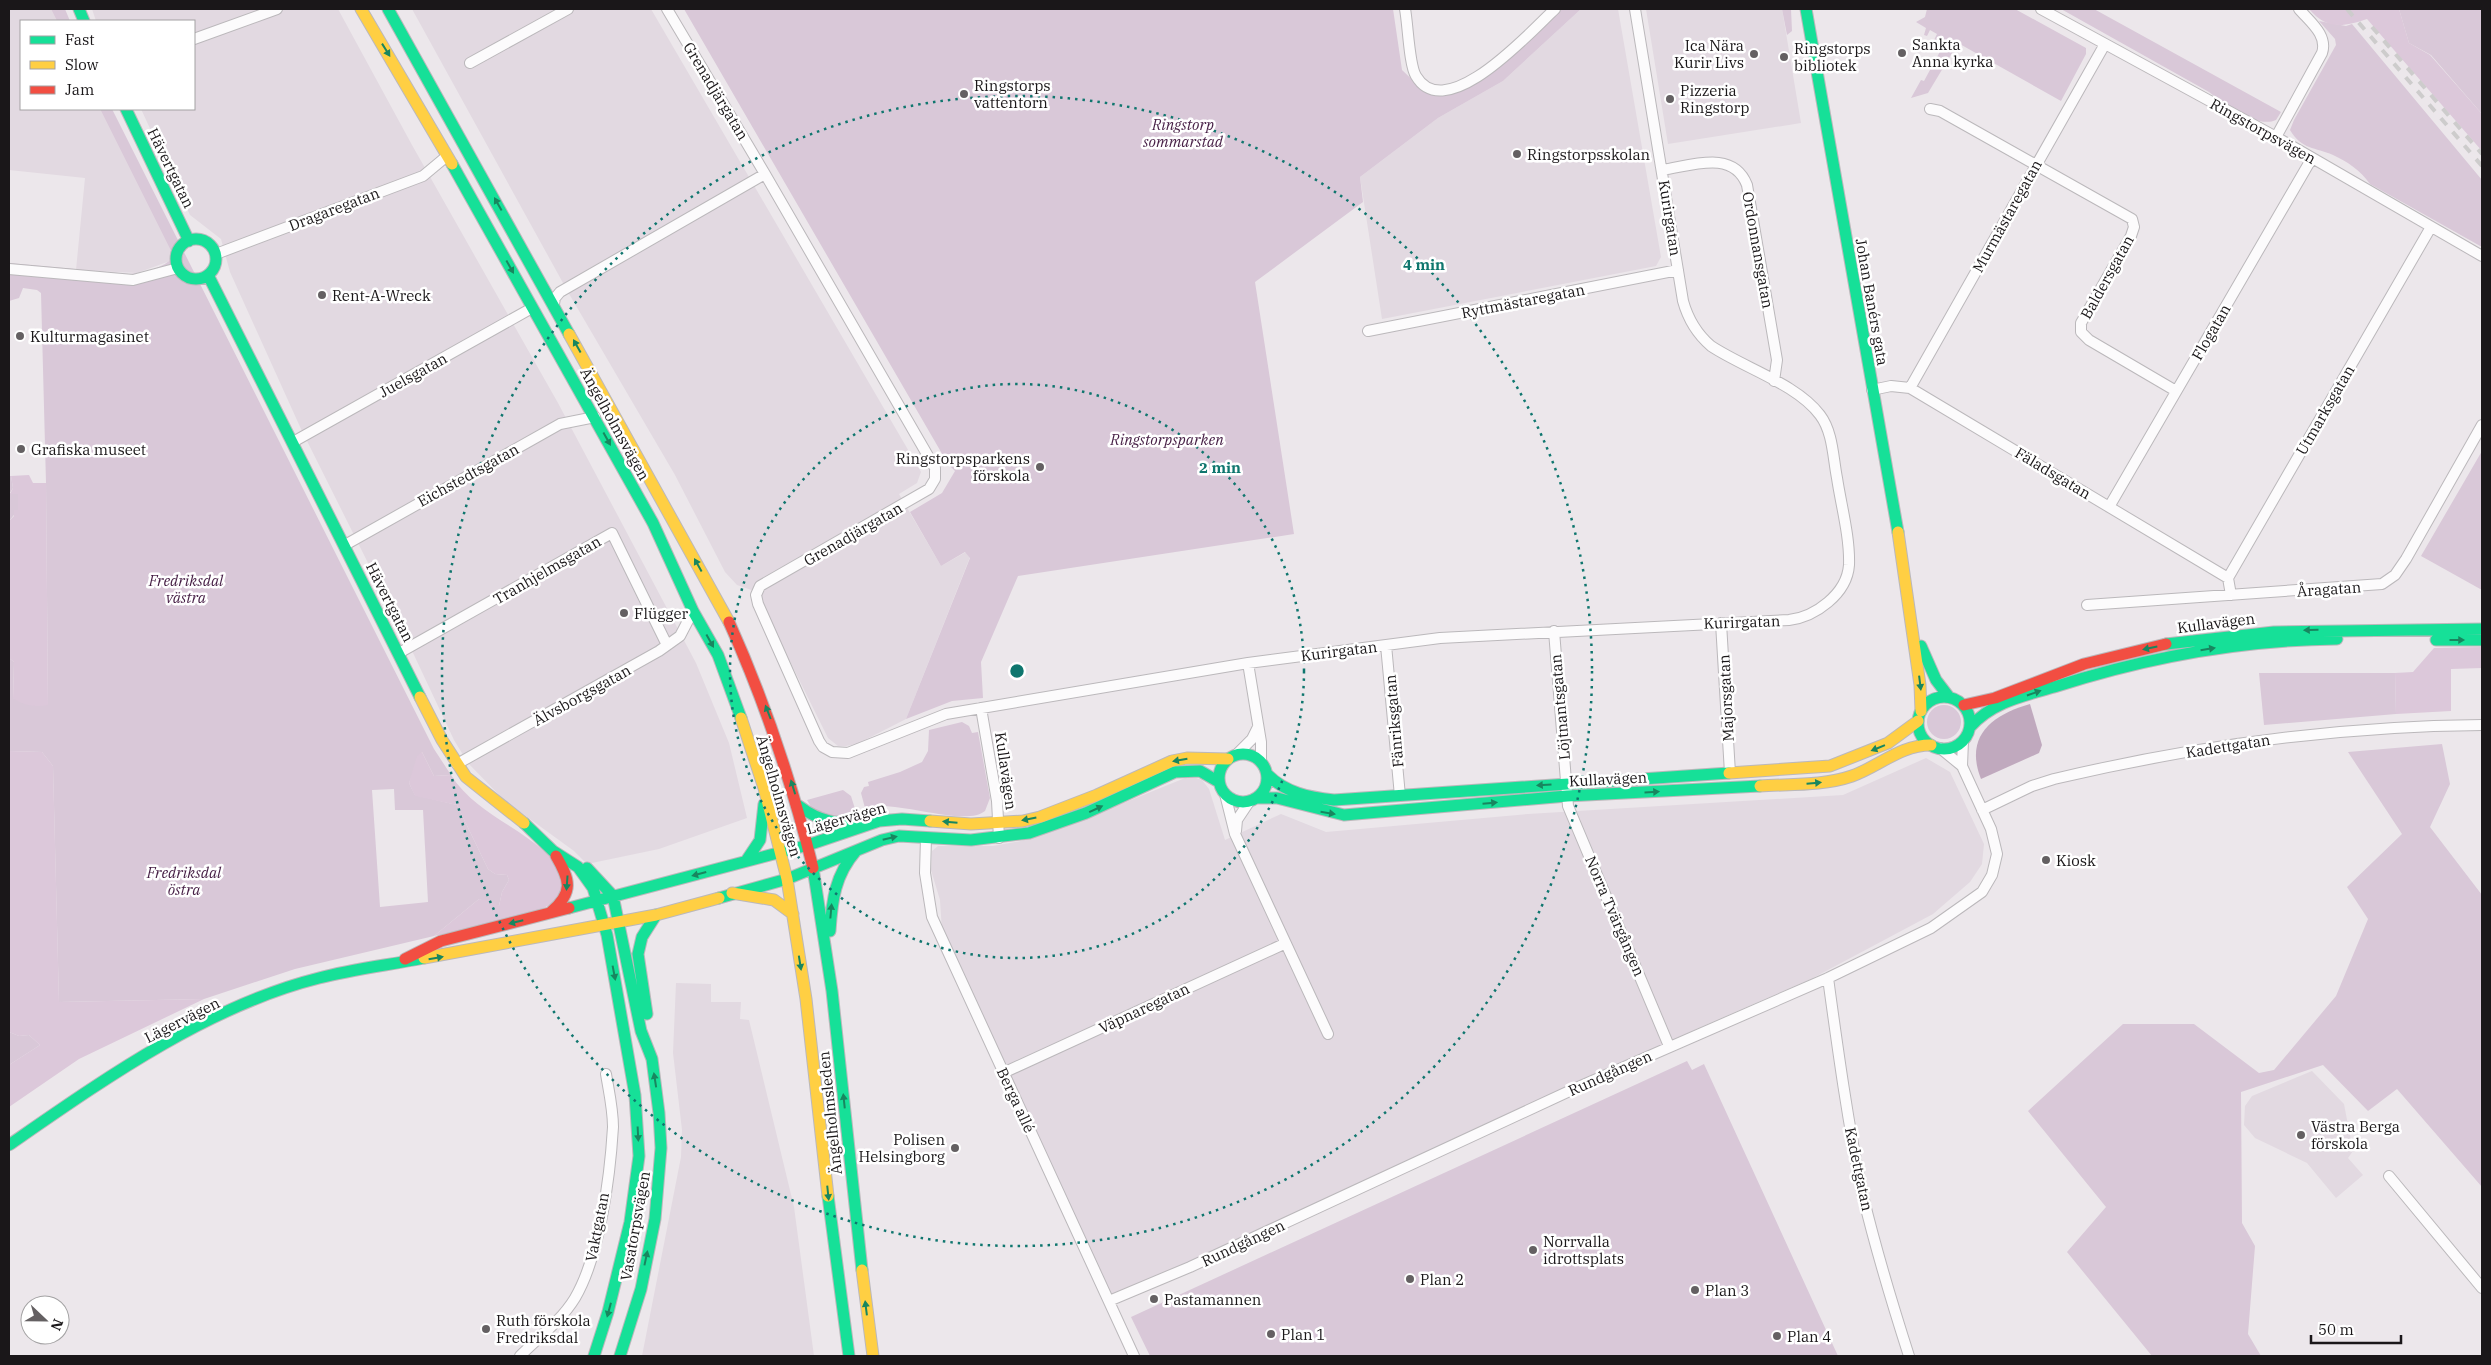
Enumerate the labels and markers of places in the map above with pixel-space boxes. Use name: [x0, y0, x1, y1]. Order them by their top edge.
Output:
place label: Sankta Anna kyrka: [1912, 35, 1994, 71]
place label: Ica Nära Kurir Livs: [1674, 36, 1744, 72]
place label: Ringstorps bibliotek: [1794, 39, 1871, 75]
marker: Sankta Anna kyrka: [1896, 47, 1908, 59]
marker: Ica Nära Kurir Livs: [1748, 48, 1760, 60]
marker: Ringstorps bibliotek: [1778, 51, 1790, 63]
place label: Ringstorps vattentorn: [974, 76, 1051, 112]
place label: Pizzeria Ringstorp: [1680, 81, 1749, 117]
marker: Ringstorps vattentorn: [958, 88, 970, 100]
marker: Pizzeria Ringstorp: [1664, 93, 1676, 105]
place label: Ringstorpsskolan: [1527, 145, 1651, 164]
marker: Ringstorpsskolan: [1511, 148, 1523, 160]
place label: Rent-A-Wreck: [332, 286, 431, 305]
marker: Rent-A-Wreck: [316, 289, 328, 301]
place label: Kulturmagasinet: [30, 327, 149, 346]
marker: Kulturmagasinet: [14, 330, 26, 342]
place label: Grafiska museet: [31, 440, 146, 459]
marker: Grafiska museet: [15, 443, 27, 455]
place label: Ringstorpsparkens förskola: [896, 449, 1030, 485]
marker: Ringstorpsparkens förskola: [1034, 461, 1046, 473]
place label: Flügger: [634, 604, 688, 623]
marker: Flügger: [618, 607, 630, 619]
centre of rings: [1008, 662, 1026, 680]
place label: Kiosk: [2056, 851, 2096, 870]
marker: Kiosk: [2040, 854, 2052, 866]
place label: Västra Berga förskola: [2311, 1117, 2400, 1153]
marker: Västra Berga förskola: [2295, 1129, 2307, 1141]
place label: Polisen Helsingborg: [858, 1130, 945, 1166]
marker: Polisen Helsingborg: [949, 1142, 961, 1154]
place label: Norrvalla idrottsplats: [1543, 1232, 1624, 1268]
marker: Norrvalla idrottsplats: [1527, 1244, 1539, 1256]
place label: Plan 2: [1420, 1270, 1464, 1289]
marker: Plan 2: [1404, 1273, 1416, 1285]
place label: Plan 3: [1705, 1281, 1749, 1300]
marker: Plan 3: [1689, 1284, 1701, 1296]
place label: Pastamannen: [1164, 1290, 1262, 1309]
marker: Pastamannen: [1148, 1293, 1160, 1305]
place label: Ruth förskola Fredriksdal: [496, 1311, 591, 1347]
marker: Ruth förskola Fredriksdal: [480, 1323, 492, 1335]
place label: Plan 1: [1281, 1325, 1325, 1344]
place label: Plan 4: [1787, 1327, 1831, 1346]
marker: Plan 1: [1265, 1328, 1277, 1340]
marker: Plan 4: [1771, 1330, 1783, 1342]

